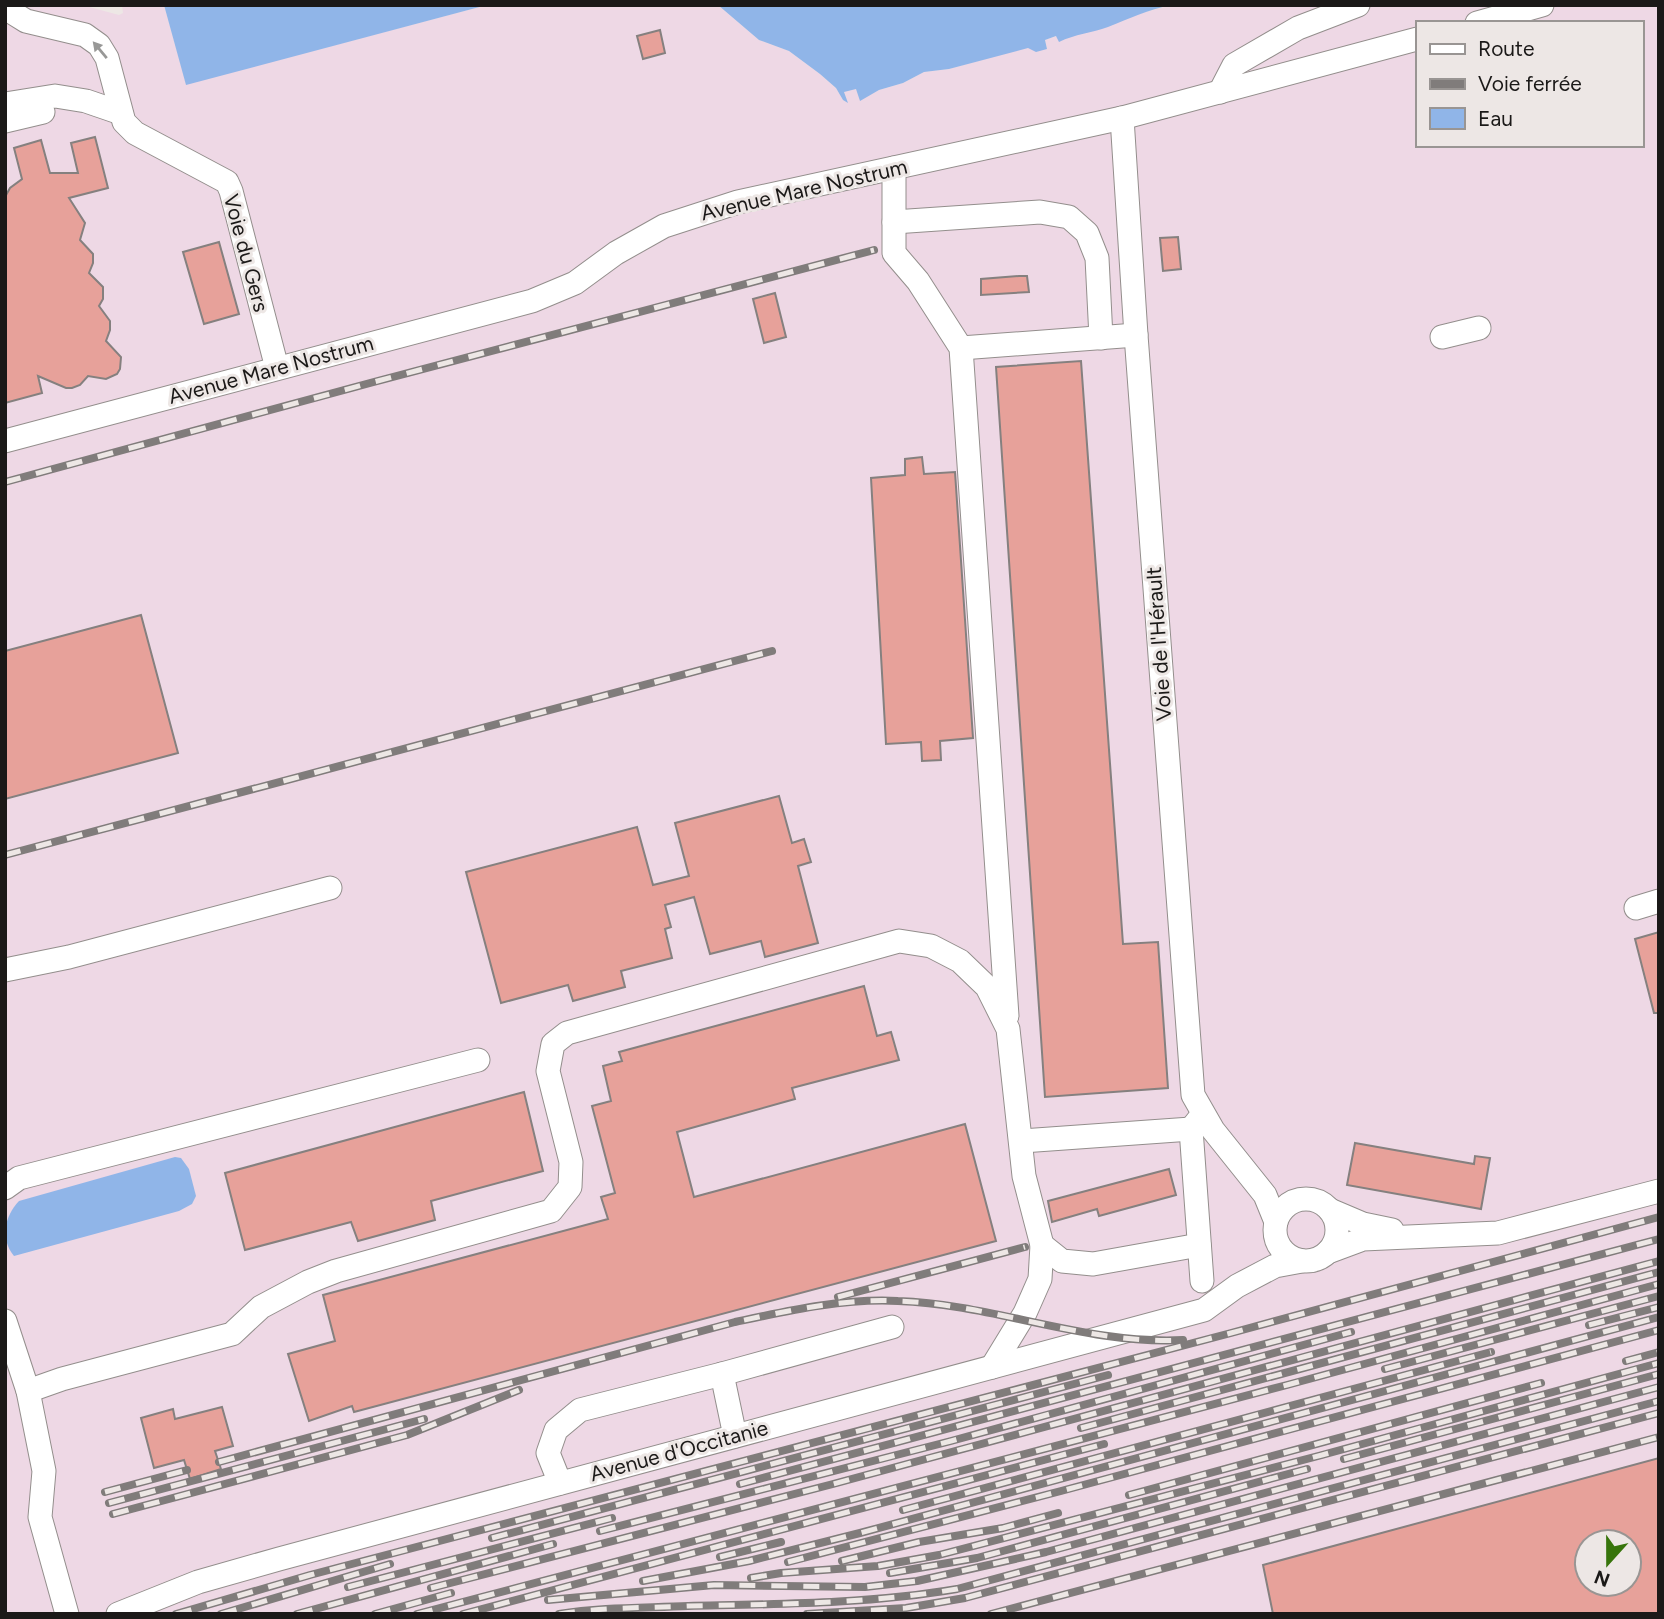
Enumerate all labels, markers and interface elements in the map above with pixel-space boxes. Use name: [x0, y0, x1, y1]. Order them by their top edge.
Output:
legend: [1416, 21, 1643, 147]
text: Route: [1478, 36, 1534, 61]
one-way arrow: [93, 41, 108, 58]
text: Voie ferrée: [1478, 71, 1582, 96]
text: Eau: [1478, 106, 1513, 131]
street label: Avenue Mare Nostrum: [698, 154, 910, 225]
street label: Voie du Gers: [219, 191, 274, 315]
street label: Avenue Mare Nostrum: [166, 330, 376, 409]
street label: Voie de l'Hérault: [1141, 566, 1176, 722]
street label: Avenue d'Occitanie: [587, 1415, 771, 1486]
north arrow: [1573, 1528, 1643, 1598]
text: N: [1591, 1565, 1613, 1592]

